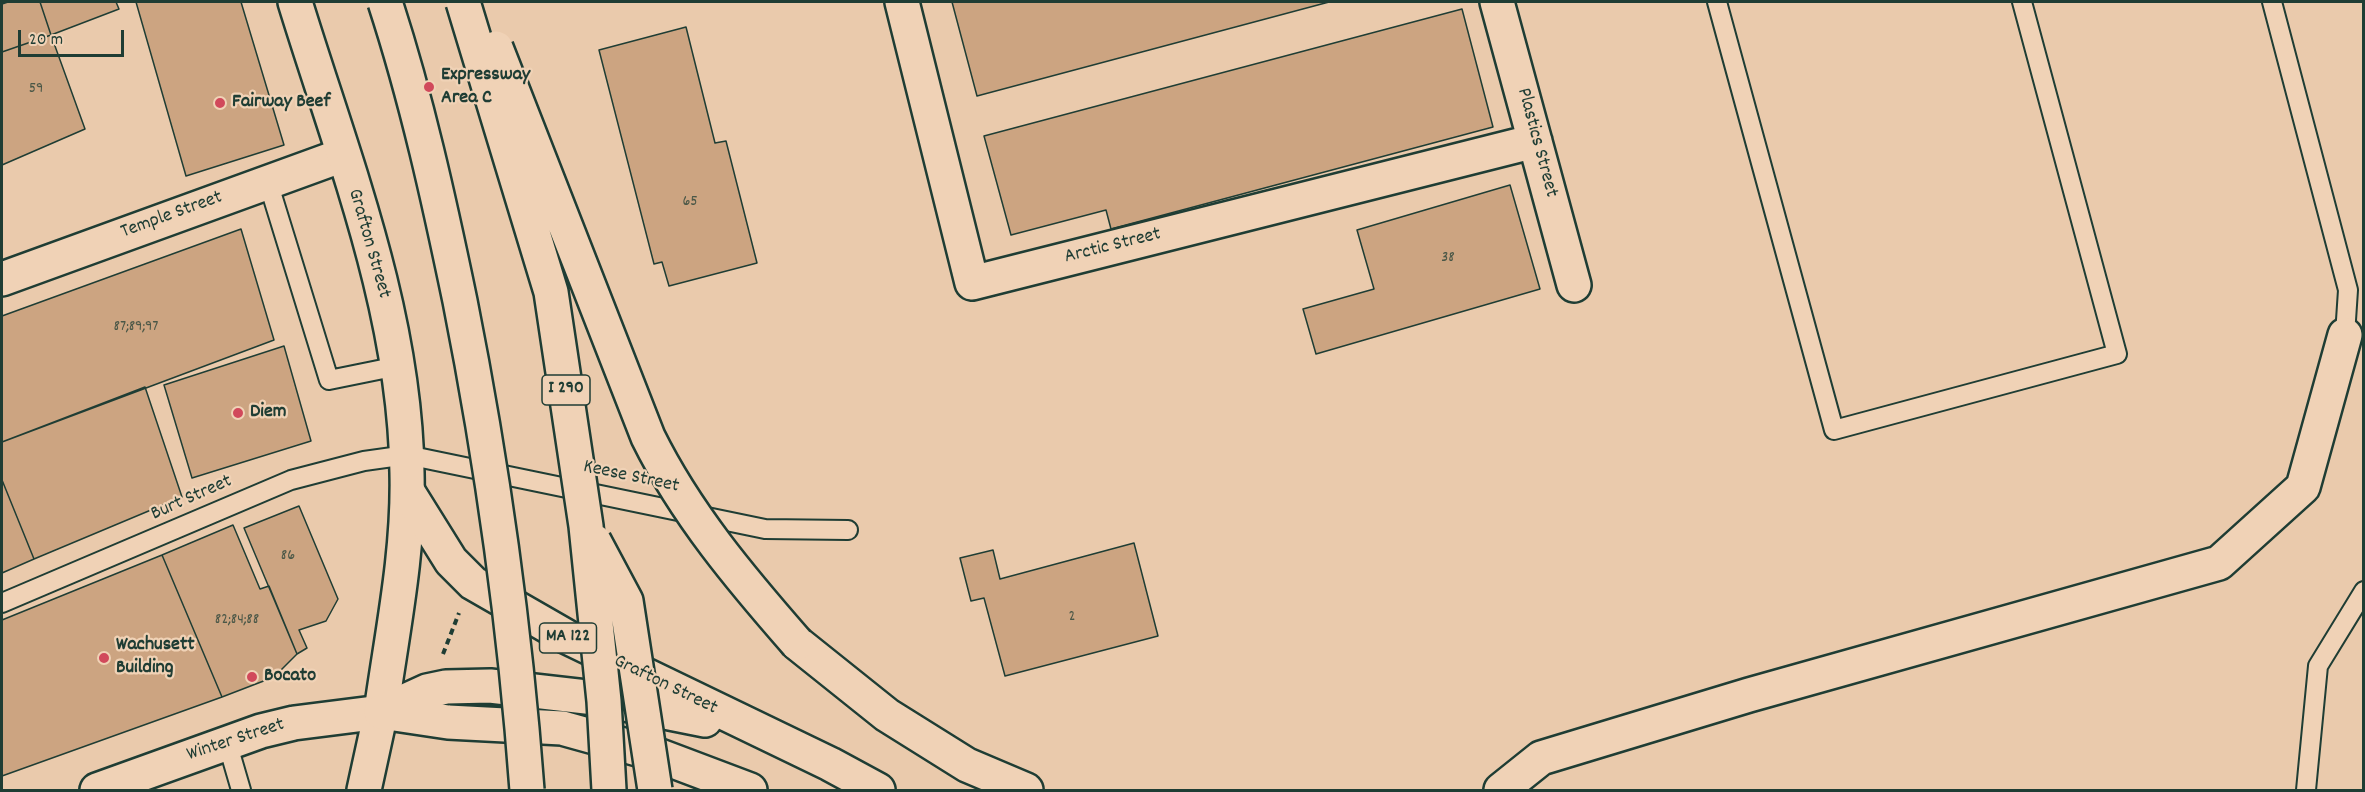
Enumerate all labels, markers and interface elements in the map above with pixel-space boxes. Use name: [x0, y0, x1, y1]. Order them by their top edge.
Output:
scale bar: [21, 18, 128, 56]
text: 20 m: [29, 28, 63, 53]
place label: Expressway Area C: [441, 64, 530, 111]
house number: 59: [29, 80, 43, 100]
marker: Expressway Area C: [422, 80, 436, 94]
street label: Plastics Street: [1510, 86, 1562, 200]
place label: Fairway Beef: [232, 91, 330, 115]
marker: Fairway Beef: [213, 96, 227, 110]
street label: Temple Street: [118, 187, 226, 245]
street label: Grafton Street: [341, 187, 395, 301]
house number: 65: [682, 193, 698, 213]
street label: Arctic Street: [1062, 223, 1164, 271]
house number: 38: [1441, 249, 1455, 269]
house number: 87;89;97: [114, 318, 158, 338]
road number: I 290: [542, 375, 590, 405]
place label: Diem: [250, 401, 287, 425]
marker: Diem: [231, 406, 245, 420]
street label: Keese Street: [581, 456, 681, 500]
street label: Burt Street: [148, 471, 236, 527]
house number: 86: [281, 547, 295, 567]
house number: 2: [1069, 608, 1075, 628]
house number: 82;84;88: [215, 611, 259, 631]
road number: MA 122: [540, 623, 596, 653]
place label: Wachusett Building: [116, 634, 195, 681]
marker: Wachusett Building: [97, 651, 111, 665]
street label: Grafton Street: [609, 651, 721, 721]
place label: Bocato: [264, 665, 316, 689]
marker: Bocato: [245, 670, 259, 684]
street label: Winter Street: [184, 714, 288, 768]

